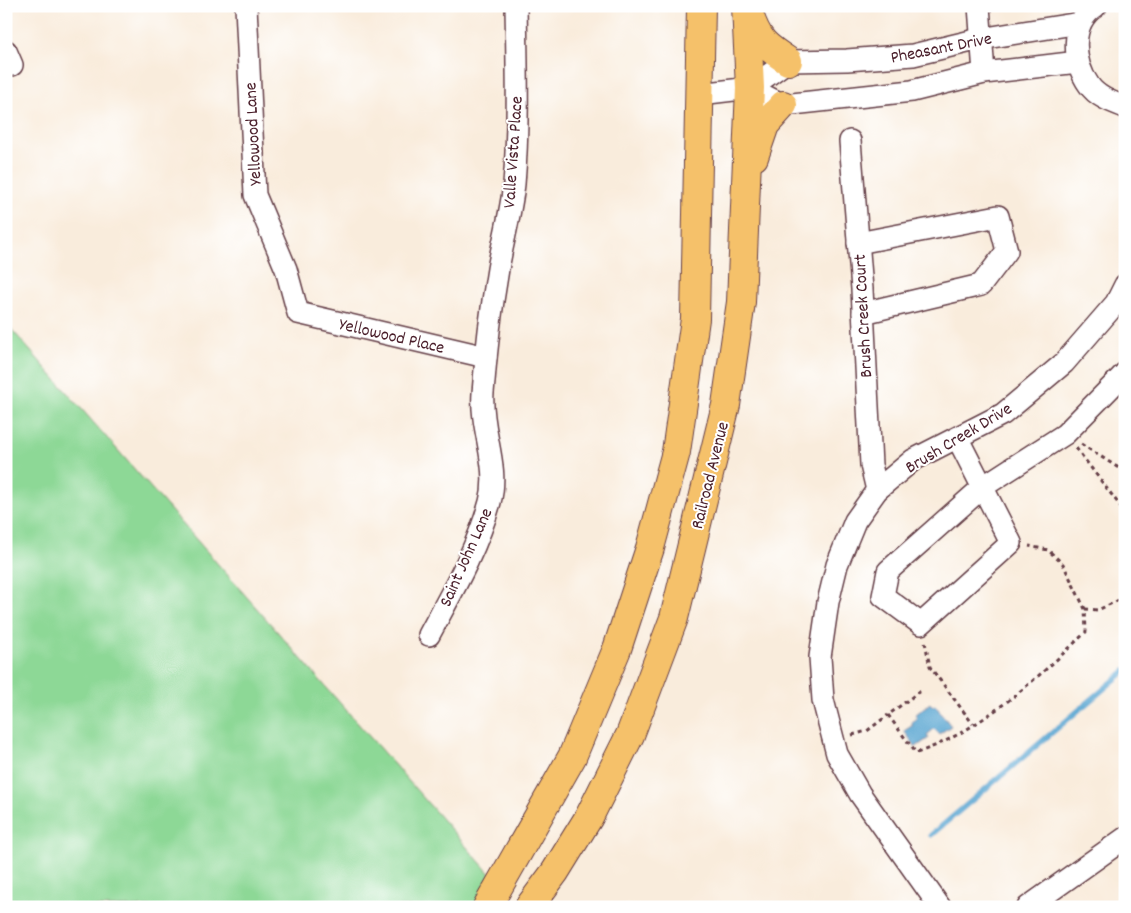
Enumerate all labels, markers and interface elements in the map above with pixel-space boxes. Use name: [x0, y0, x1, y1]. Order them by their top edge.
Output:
street label: Pheasant Drive: [889, 27, 994, 72]
street label: Yellowood Lane: [239, 82, 270, 186]
street label: Valle Vista Place: [498, 95, 531, 209]
street label: Brush Creek Court: [849, 253, 880, 378]
street label: Yellowood Place: [336, 313, 447, 362]
street label: Brush Creek Drive: [901, 397, 1017, 481]
street label: Railroad Avenue: [686, 419, 737, 532]
street label: Saint John Lane: [434, 504, 500, 612]

